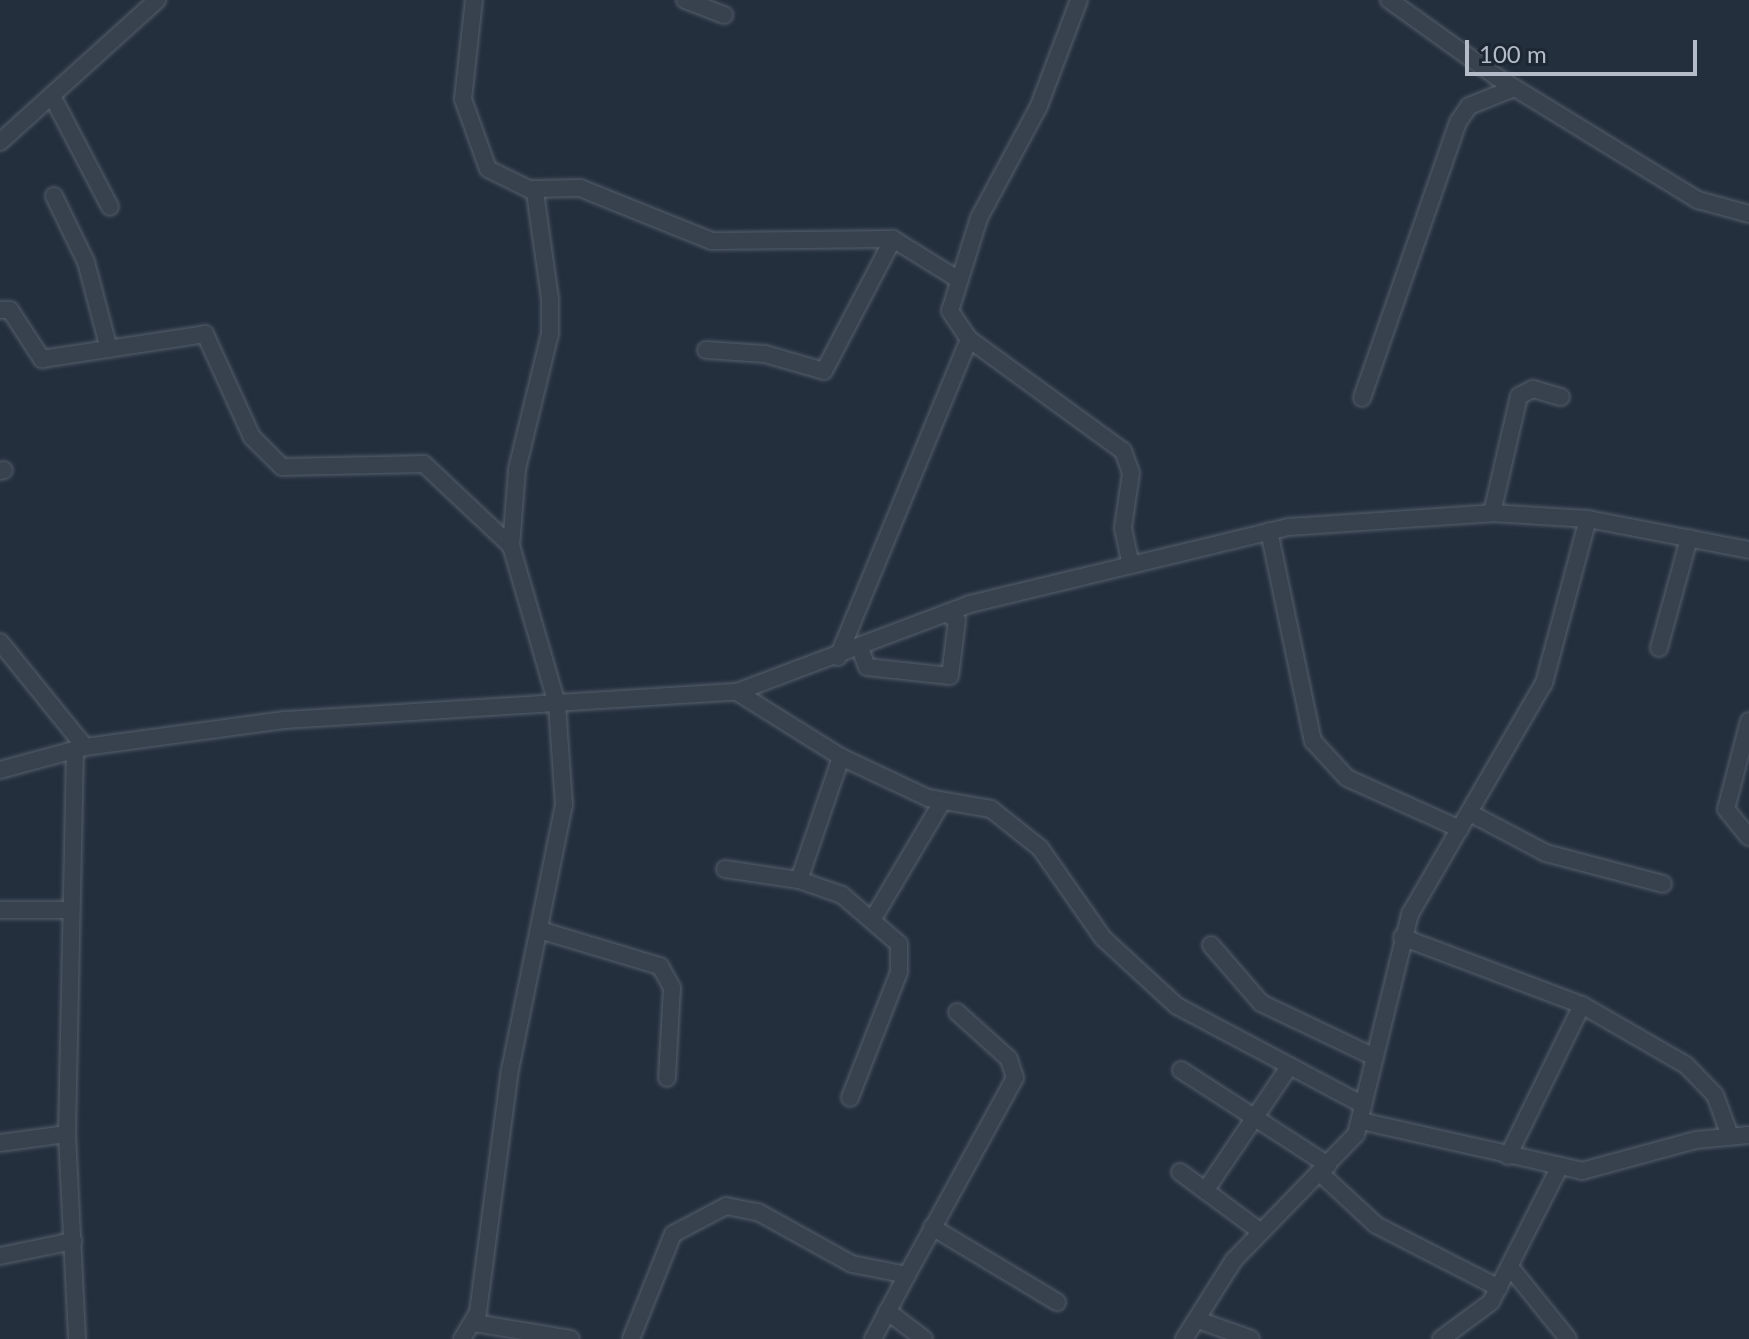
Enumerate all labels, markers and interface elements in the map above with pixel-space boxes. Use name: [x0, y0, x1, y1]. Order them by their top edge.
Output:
scale bar: [1469, 24, 1701, 74]
text: 100 m: [1479, 39, 1547, 68]

